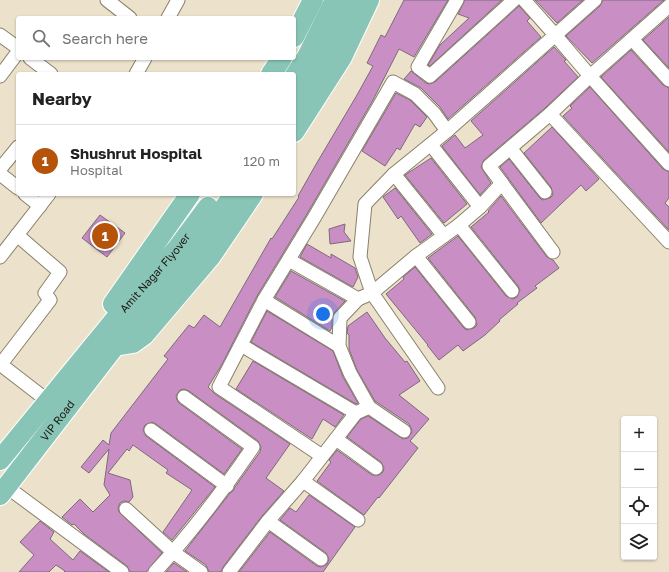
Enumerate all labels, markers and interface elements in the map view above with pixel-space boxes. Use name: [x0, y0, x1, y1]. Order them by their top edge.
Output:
search box: [16, 16, 296, 60]
icon: search: [30, 27, 52, 49]
text: Search here: [62, 29, 148, 47]
text: Nearby: [32, 88, 92, 109]
text: Shushrut Hospital: [70, 144, 202, 162]
text: 1: [42, 153, 48, 169]
text: 120 m: [243, 153, 280, 169]
text: Hospital: [70, 162, 123, 178]
pin: 1: [92, 221, 118, 251]
street label: Amit Nagar Flyover: [117, 230, 193, 315]
your location: [313, 304, 333, 324]
street label: VIP Road: [37, 397, 77, 443]
map controls: [621, 416, 657, 560]
button: +: [621, 416, 657, 452]
button: −: [621, 452, 657, 488]
button: locate: [621, 488, 657, 524]
button: layers: [621, 524, 657, 560]

